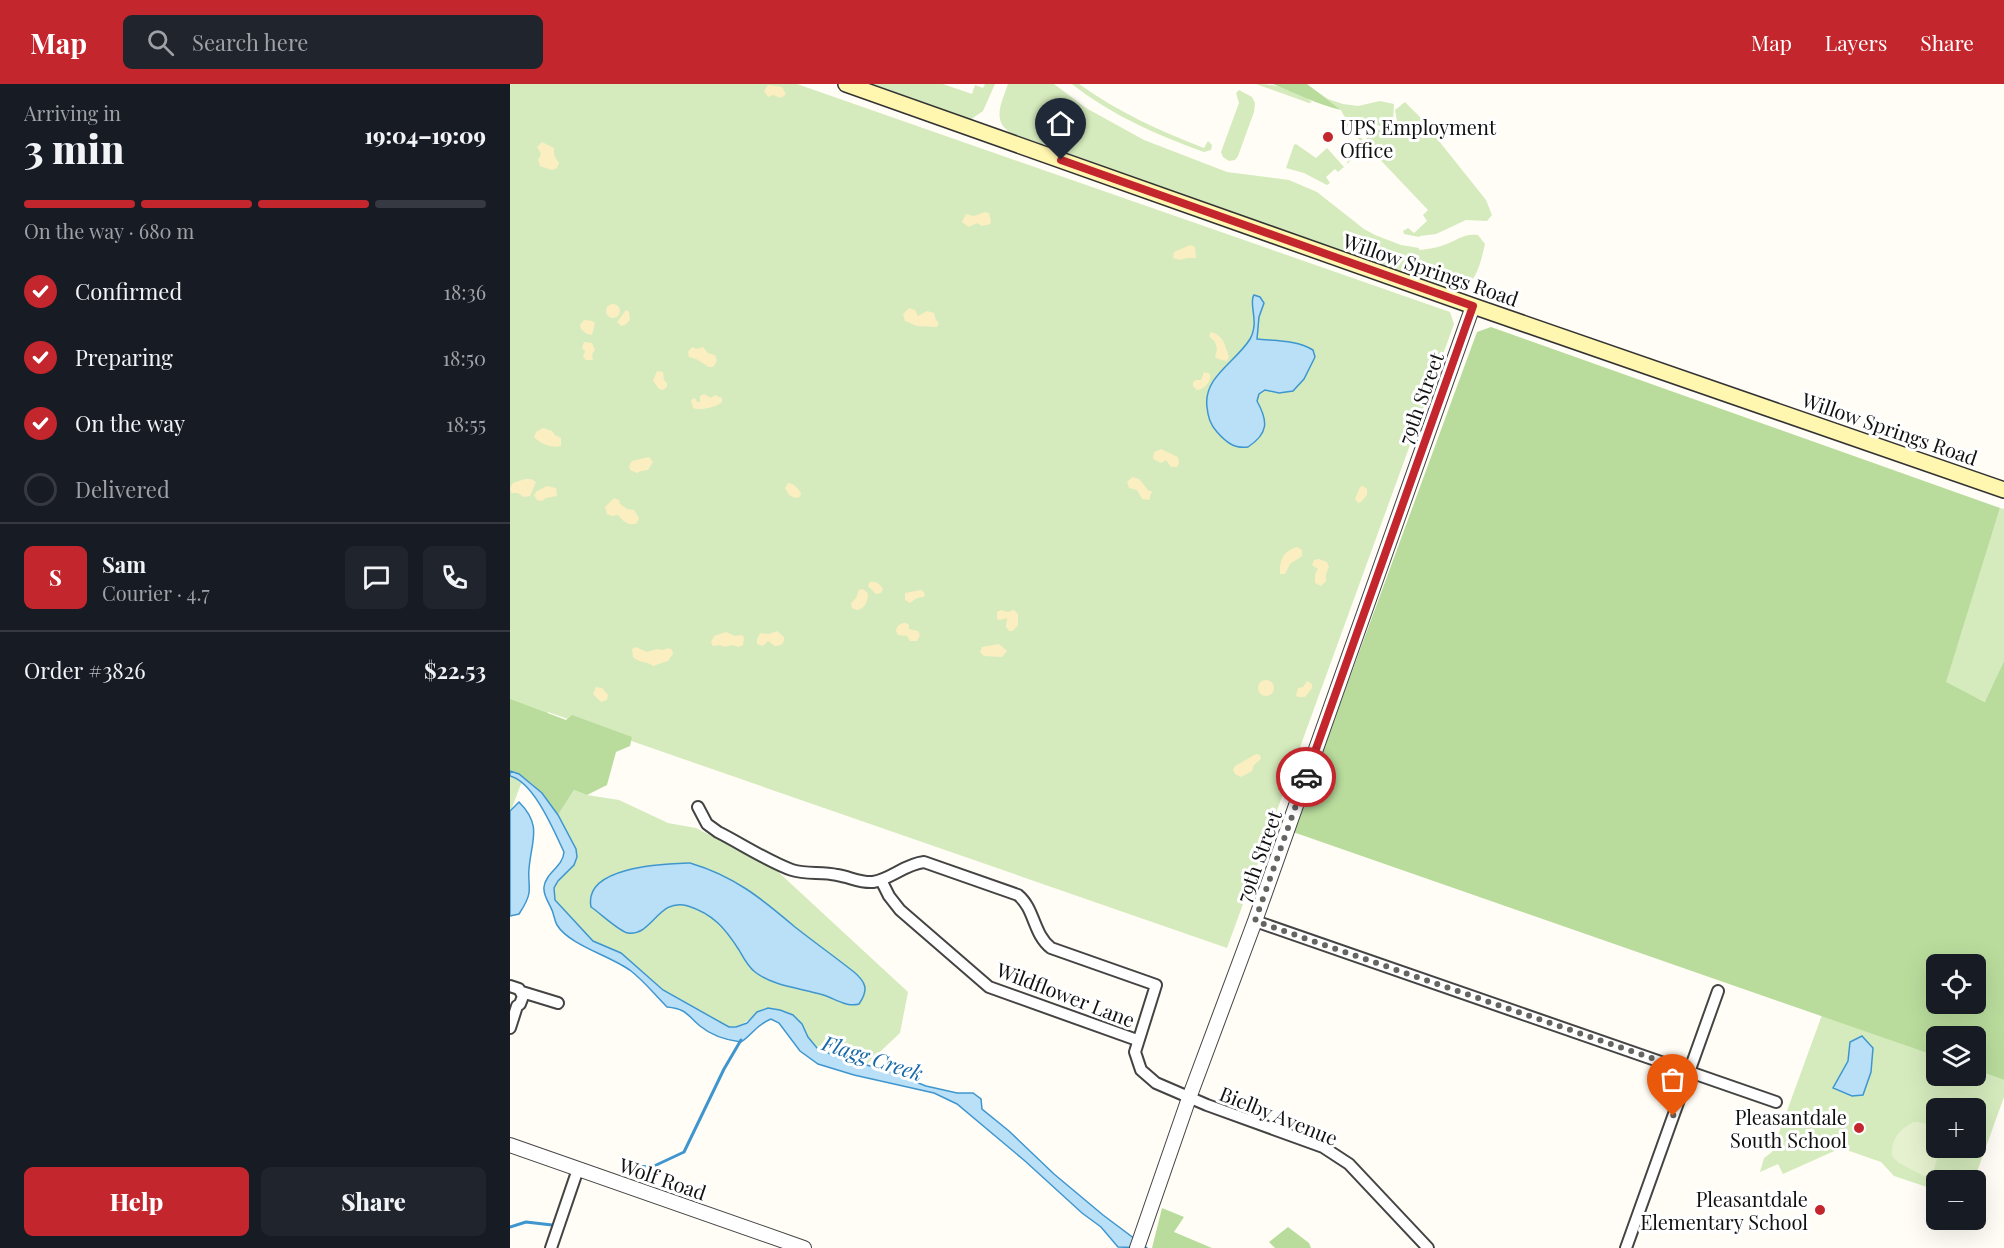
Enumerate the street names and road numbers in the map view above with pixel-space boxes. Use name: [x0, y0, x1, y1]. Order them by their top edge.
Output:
street label: Willow Springs Road: [1339, 226, 1523, 312]
street label: 79th Street: [1391, 348, 1449, 448]
street label: Willow Springs Road: [1798, 385, 1982, 471]
street label: 79th Street: [1229, 806, 1287, 906]
street label: Wildflower Lane: [992, 955, 1139, 1033]
street label: Bielby Avenue: [1216, 1079, 1342, 1151]
street label: Wolf Road: [615, 1150, 710, 1206]

